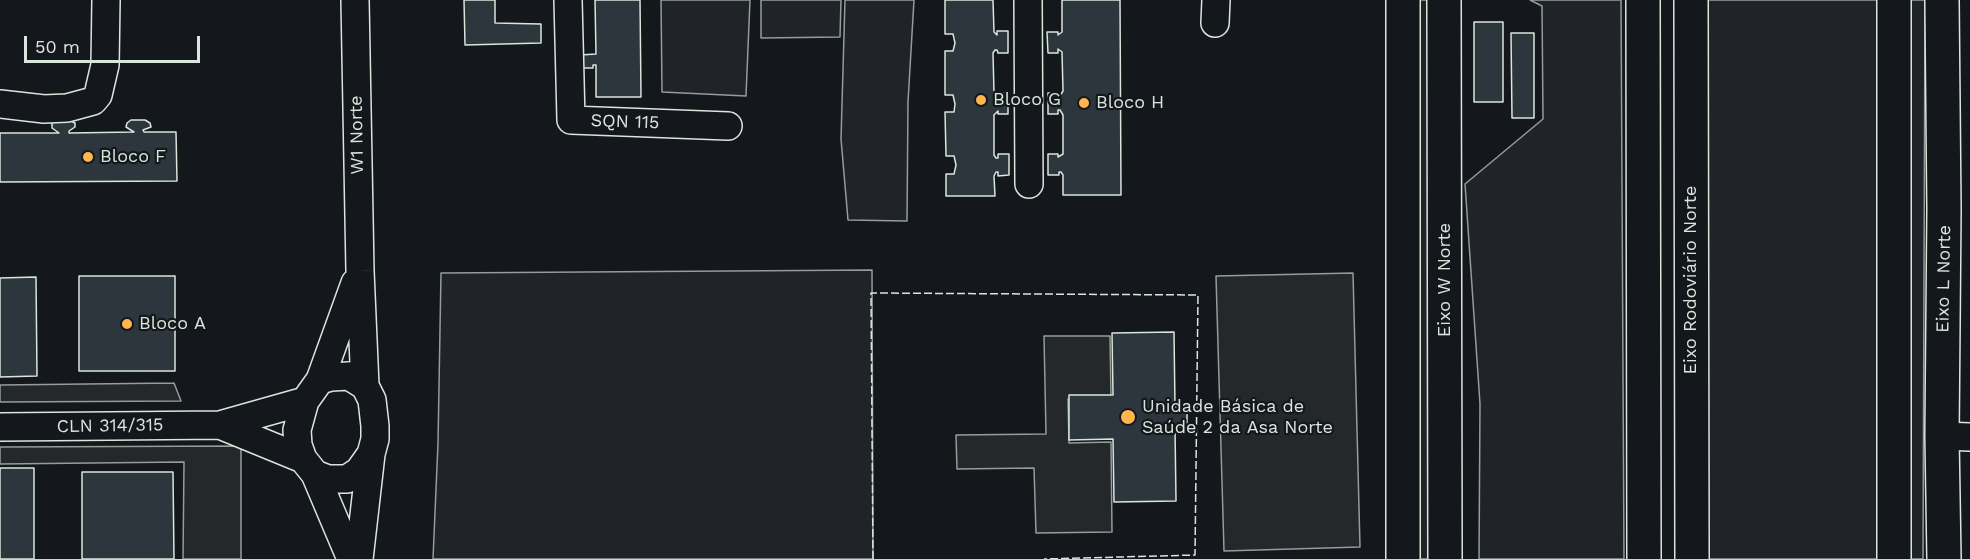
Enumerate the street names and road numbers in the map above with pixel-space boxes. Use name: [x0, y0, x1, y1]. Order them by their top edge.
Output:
street label: W1 Norte: [346, 95, 368, 175]
street label: SQN 115: [590, 110, 660, 134]
street label: Eixo Rodoviário Norte: [1680, 186, 1702, 374]
street label: Eixo W Norte: [1434, 223, 1456, 337]
street label: Eixo L Norte: [1932, 225, 1956, 333]
street label: CLN 314/315: [56, 414, 164, 438]

